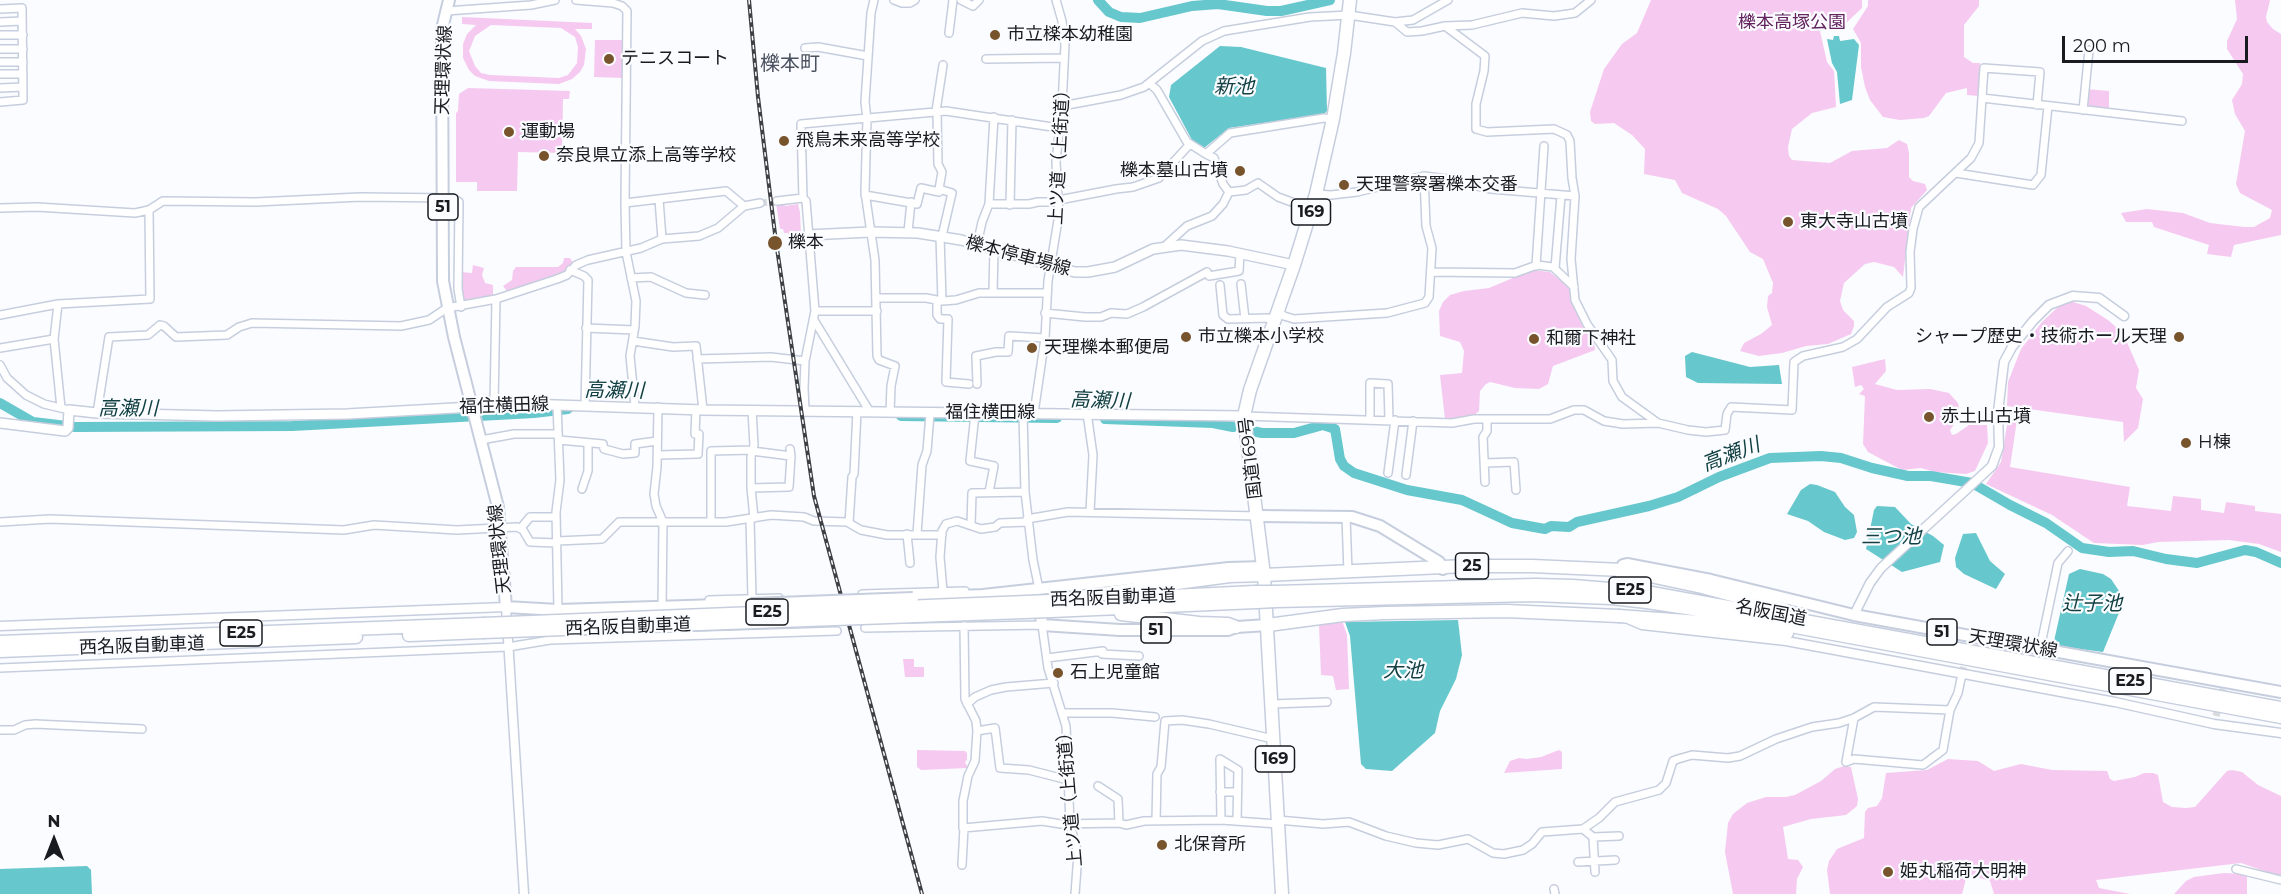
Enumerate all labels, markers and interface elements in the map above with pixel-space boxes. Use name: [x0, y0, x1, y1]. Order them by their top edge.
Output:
park label: 櫟本高塚公園: [1738, 12, 1846, 34]
place label: 市立檪本幼稚園: [1007, 24, 1133, 46]
scale bar: [2065, 24, 2251, 62]
street label: 天理環状線: [432, 25, 456, 115]
marker: 市立檪本幼稚園: [988, 28, 1002, 42]
text: 200 m: [2073, 35, 2131, 57]
place label: テニスコート: [621, 48, 729, 70]
marker: テニスコート: [602, 52, 616, 66]
district label: 櫟本町: [760, 52, 820, 76]
water label: 新池: [1214, 75, 1254, 99]
street label: 上ツ道（上街道）: [1045, 81, 1075, 225]
place label: 運動場: [521, 121, 575, 143]
marker: 運動場: [502, 125, 516, 139]
place label: 飛鳥未来高等学校: [796, 130, 940, 152]
marker: 飛鳥未来高等学校: [777, 134, 791, 148]
place label: 奈良県立添上高等学校: [556, 145, 736, 167]
marker: 奈良県立添上高等学校: [537, 149, 551, 163]
place label: 櫟本墓山古墳: [1120, 160, 1228, 182]
marker: 櫟本墓山古墳: [1233, 164, 1247, 178]
place label: 天理警察署櫟本交番: [1356, 174, 1518, 196]
marker: 天理警察署櫟本交番: [1337, 178, 1351, 192]
road number: 51: [428, 194, 458, 220]
road number: 169: [1292, 199, 1330, 225]
place label: 東大寺山古墳: [1800, 211, 1908, 233]
marker: 東大寺山古墳: [1781, 215, 1795, 229]
place label: 櫟本: [788, 232, 824, 254]
street label: 櫟本停車場線: [963, 232, 1073, 280]
marker: 櫟本: [766, 234, 784, 252]
place label: 市立櫟本小学校: [1198, 326, 1324, 348]
place label: シャープ歴史・技術ホール天理: [1915, 326, 2167, 348]
place label: 和爾下神社: [1546, 328, 1636, 350]
marker: 市立櫟本小学校: [1179, 330, 1193, 344]
marker: シャープ歴史・技術ホール天理: [2172, 330, 2186, 344]
marker: 和爾下神社: [1527, 332, 1541, 346]
place label: 天理櫟本郵便局: [1044, 337, 1170, 359]
marker: 天理櫟本郵便局: [1025, 341, 1039, 355]
water label: 高瀬川: [584, 378, 644, 404]
water label: 高瀬川: [1070, 388, 1130, 414]
street label: 福住横田線: [459, 394, 549, 418]
water label: 高瀬川: [98, 397, 158, 421]
street label: 福住横田線: [945, 402, 1035, 424]
place label: 赤土山古墳: [1941, 406, 2031, 428]
marker: 赤土山古墳: [1922, 410, 1936, 424]
street label: 国道169号: [1235, 416, 1267, 500]
place label: H棟: [2198, 432, 2231, 454]
water label: 高瀬川: [1699, 433, 1763, 477]
marker: H棟: [2179, 436, 2193, 450]
street label: 天理環状線: [485, 503, 515, 595]
water label: 三つ池: [1861, 525, 1921, 549]
road number: 25: [1456, 553, 1488, 579]
road number: E25: [1609, 577, 1651, 603]
street label: 西名阪自動車道: [1050, 585, 1176, 611]
water label: 辻子池: [2062, 592, 2122, 616]
street label: 名阪国道: [1734, 596, 1808, 630]
road number: E25: [746, 599, 788, 625]
street label: 西名阪自動車道: [565, 614, 691, 640]
road number: 51: [1141, 617, 1171, 643]
road number: 51: [1927, 619, 1957, 645]
road number: E25: [220, 620, 262, 646]
street label: 天理環状線: [1967, 626, 2059, 662]
street label: 西名阪自動車道: [79, 633, 205, 659]
water label: 大池: [1383, 659, 1423, 683]
place label: 石上児童館: [1070, 662, 1160, 684]
marker: 石上児童館: [1051, 666, 1065, 680]
road number: E25: [2109, 668, 2151, 694]
street label: 上ツ道（上街道）: [1053, 722, 1087, 868]
road number: 169: [1256, 746, 1294, 772]
north arrow: [24, 810, 84, 870]
text: N: [48, 812, 60, 831]
place label: 北保育所: [1174, 834, 1246, 856]
marker: 北保育所: [1155, 838, 1169, 852]
place label: 姫丸稲荷大明神: [1900, 861, 2026, 883]
marker: 姫丸稲荷大明神: [1881, 865, 1895, 879]

